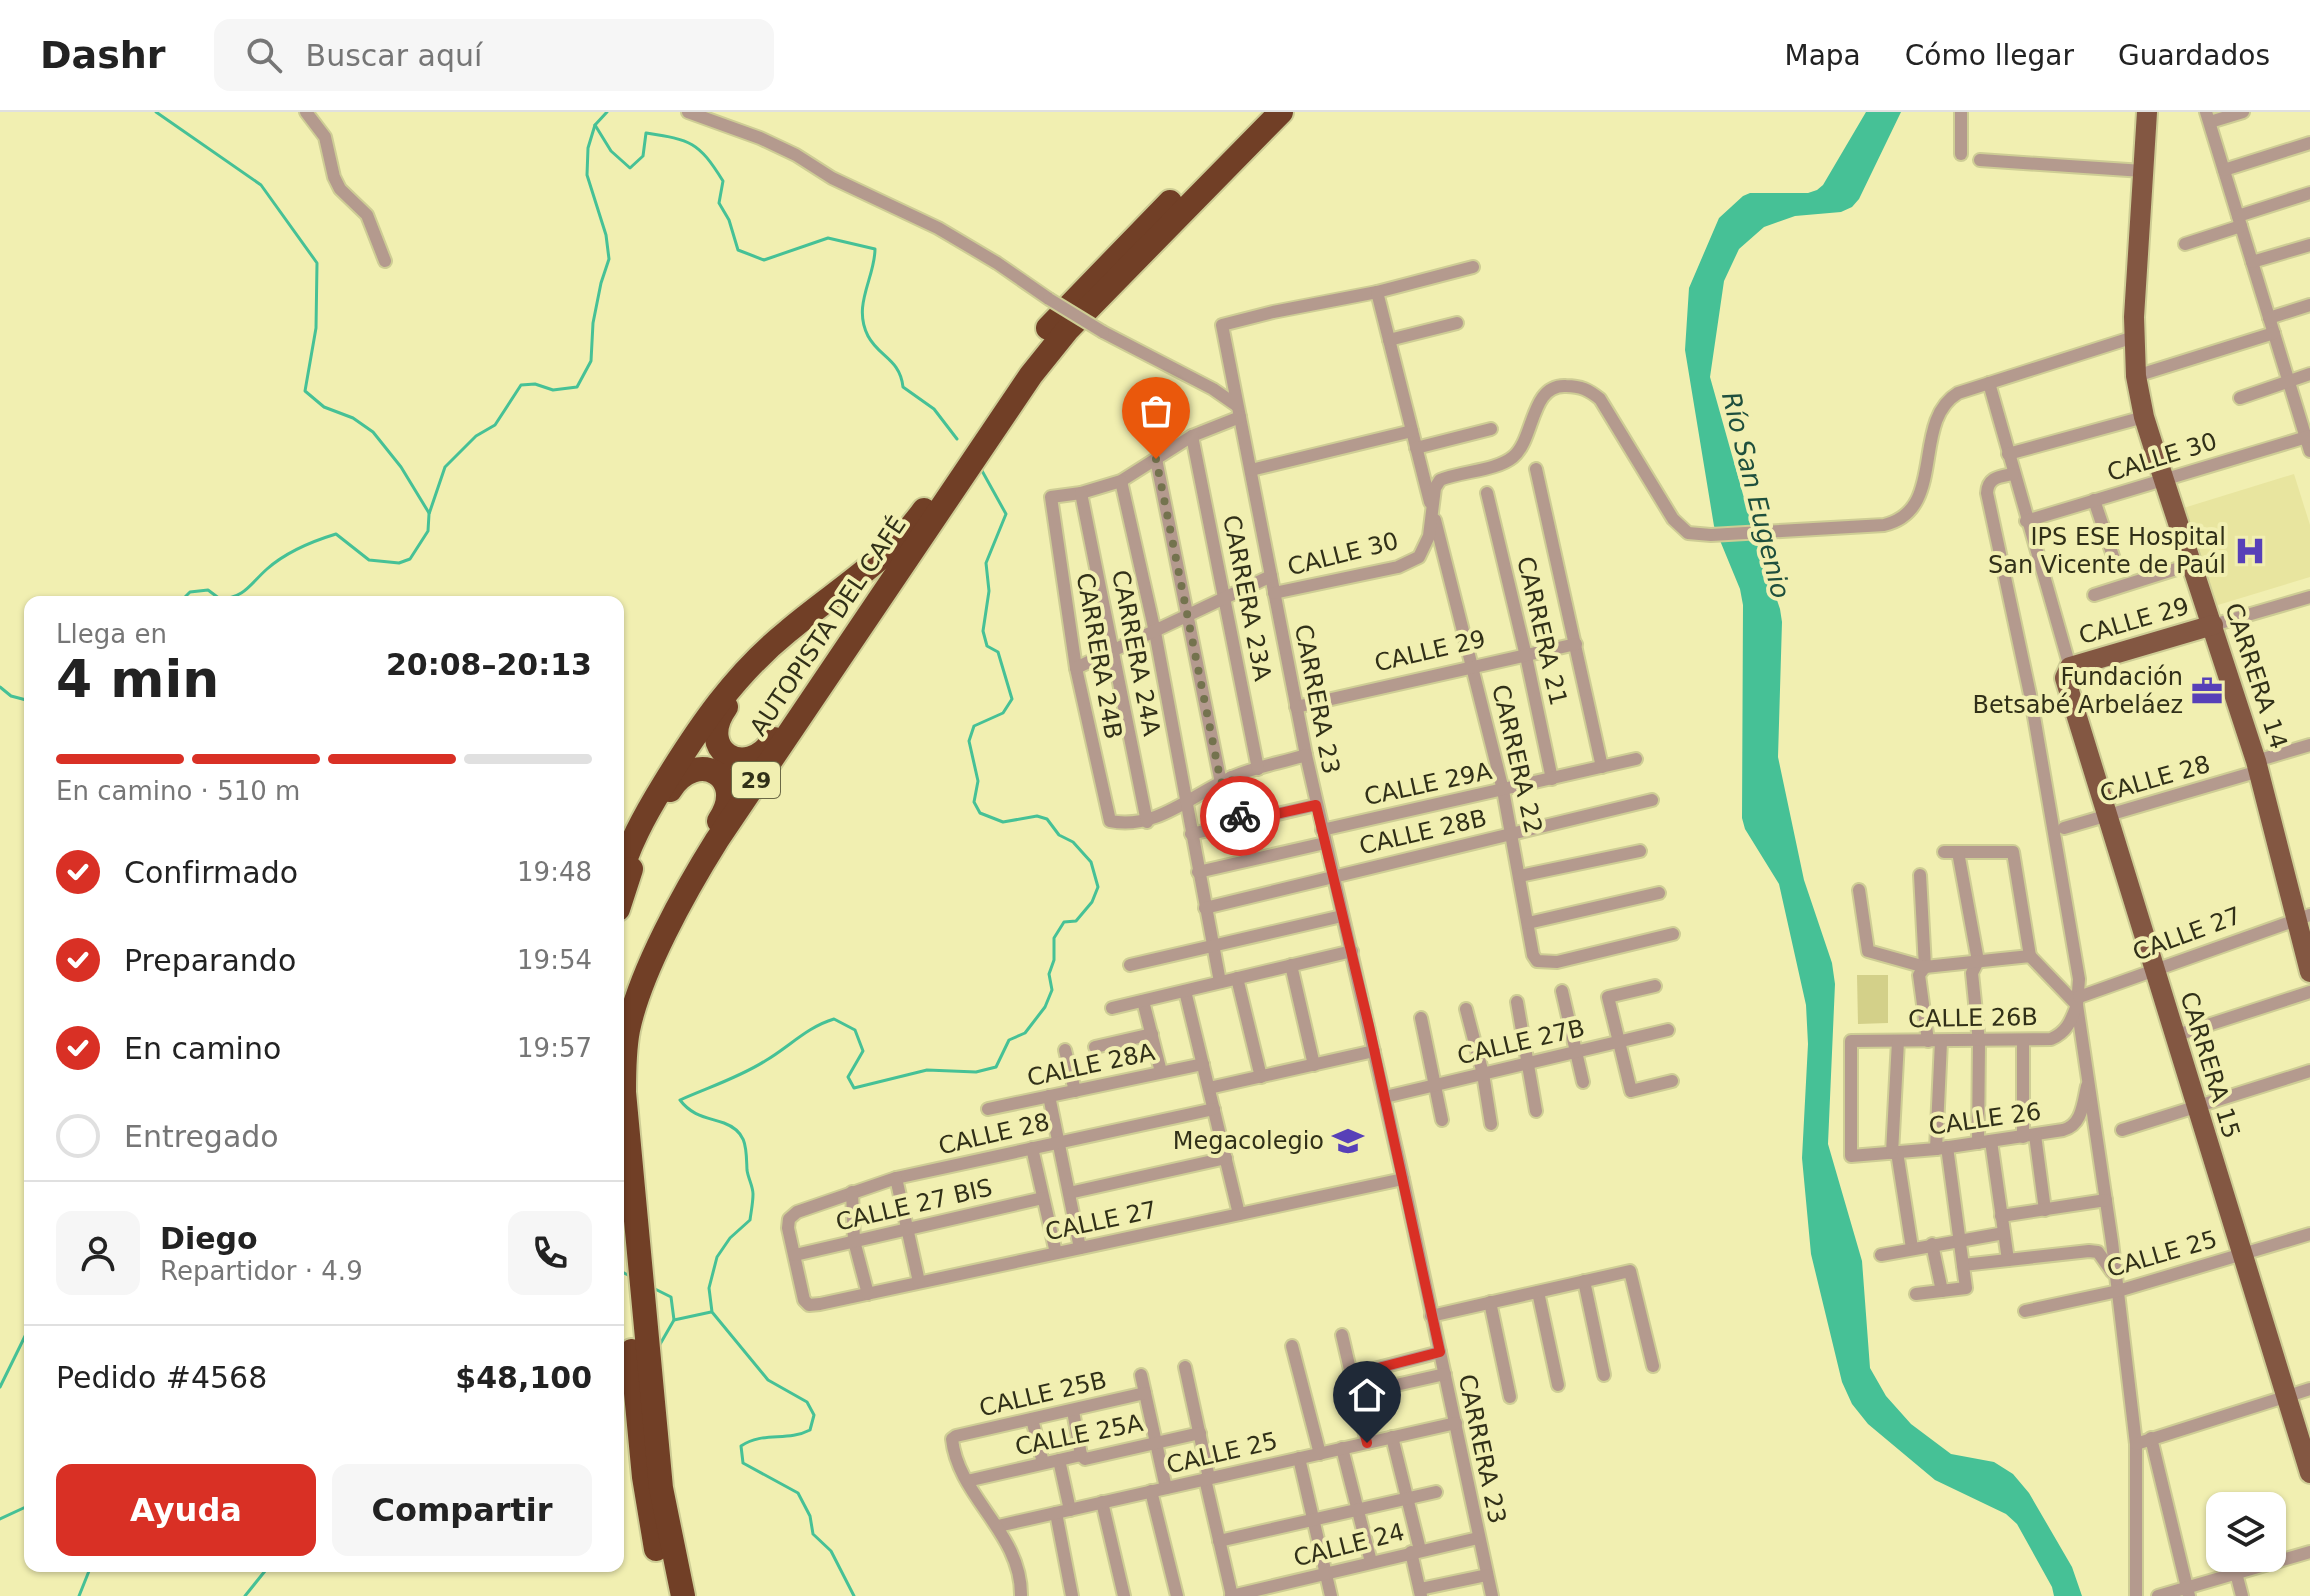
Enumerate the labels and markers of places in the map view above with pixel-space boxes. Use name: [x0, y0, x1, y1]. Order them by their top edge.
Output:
pin: [1122, 377, 1190, 459]
place label: IPS ESE Hospital San Vicente de Paúl: [1988, 523, 2226, 579]
hospital icon: IPS ESE Hospital San Vicente de Paúl: [2233, 534, 2267, 568]
place label: Fundación Betsabé Arbeláez: [1972, 663, 2183, 719]
office icon: Fundación Betsabé Arbeláez: [2190, 674, 2224, 708]
school or university icon: Megacolegio: [1331, 1124, 1365, 1158]
place label: Megacolegio: [1173, 1127, 1324, 1155]
pin: [1333, 1361, 1401, 1443]

